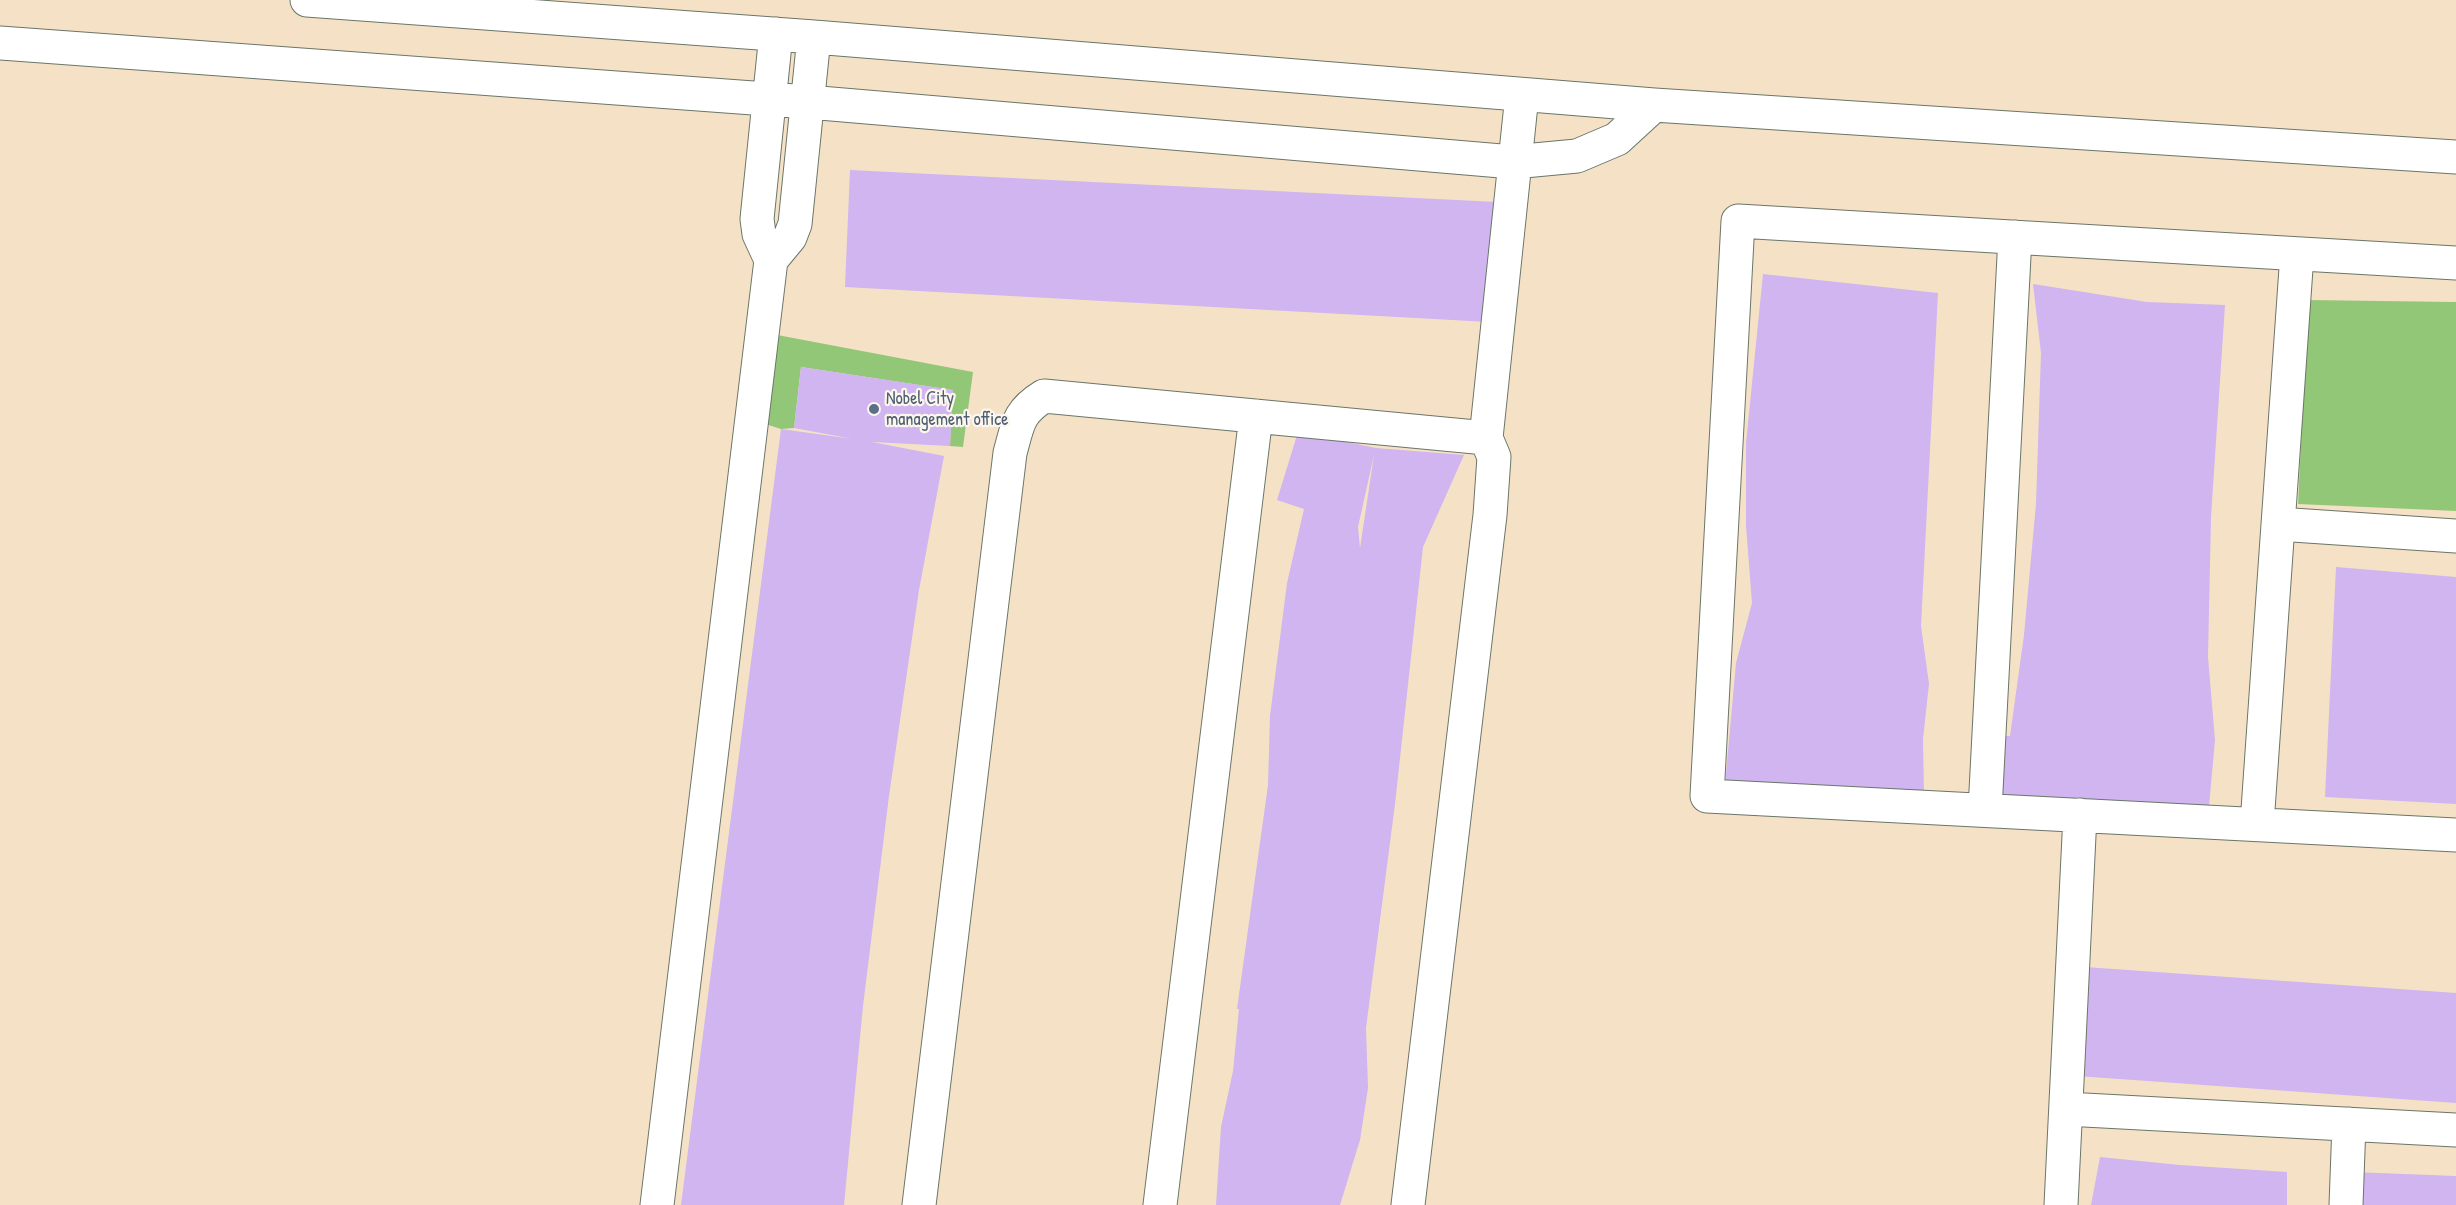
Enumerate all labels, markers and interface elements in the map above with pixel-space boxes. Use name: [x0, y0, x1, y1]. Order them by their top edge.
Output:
place label: Nobel City management office: [886, 388, 1008, 430]
marker: Nobel City management office: [867, 402, 881, 416]

